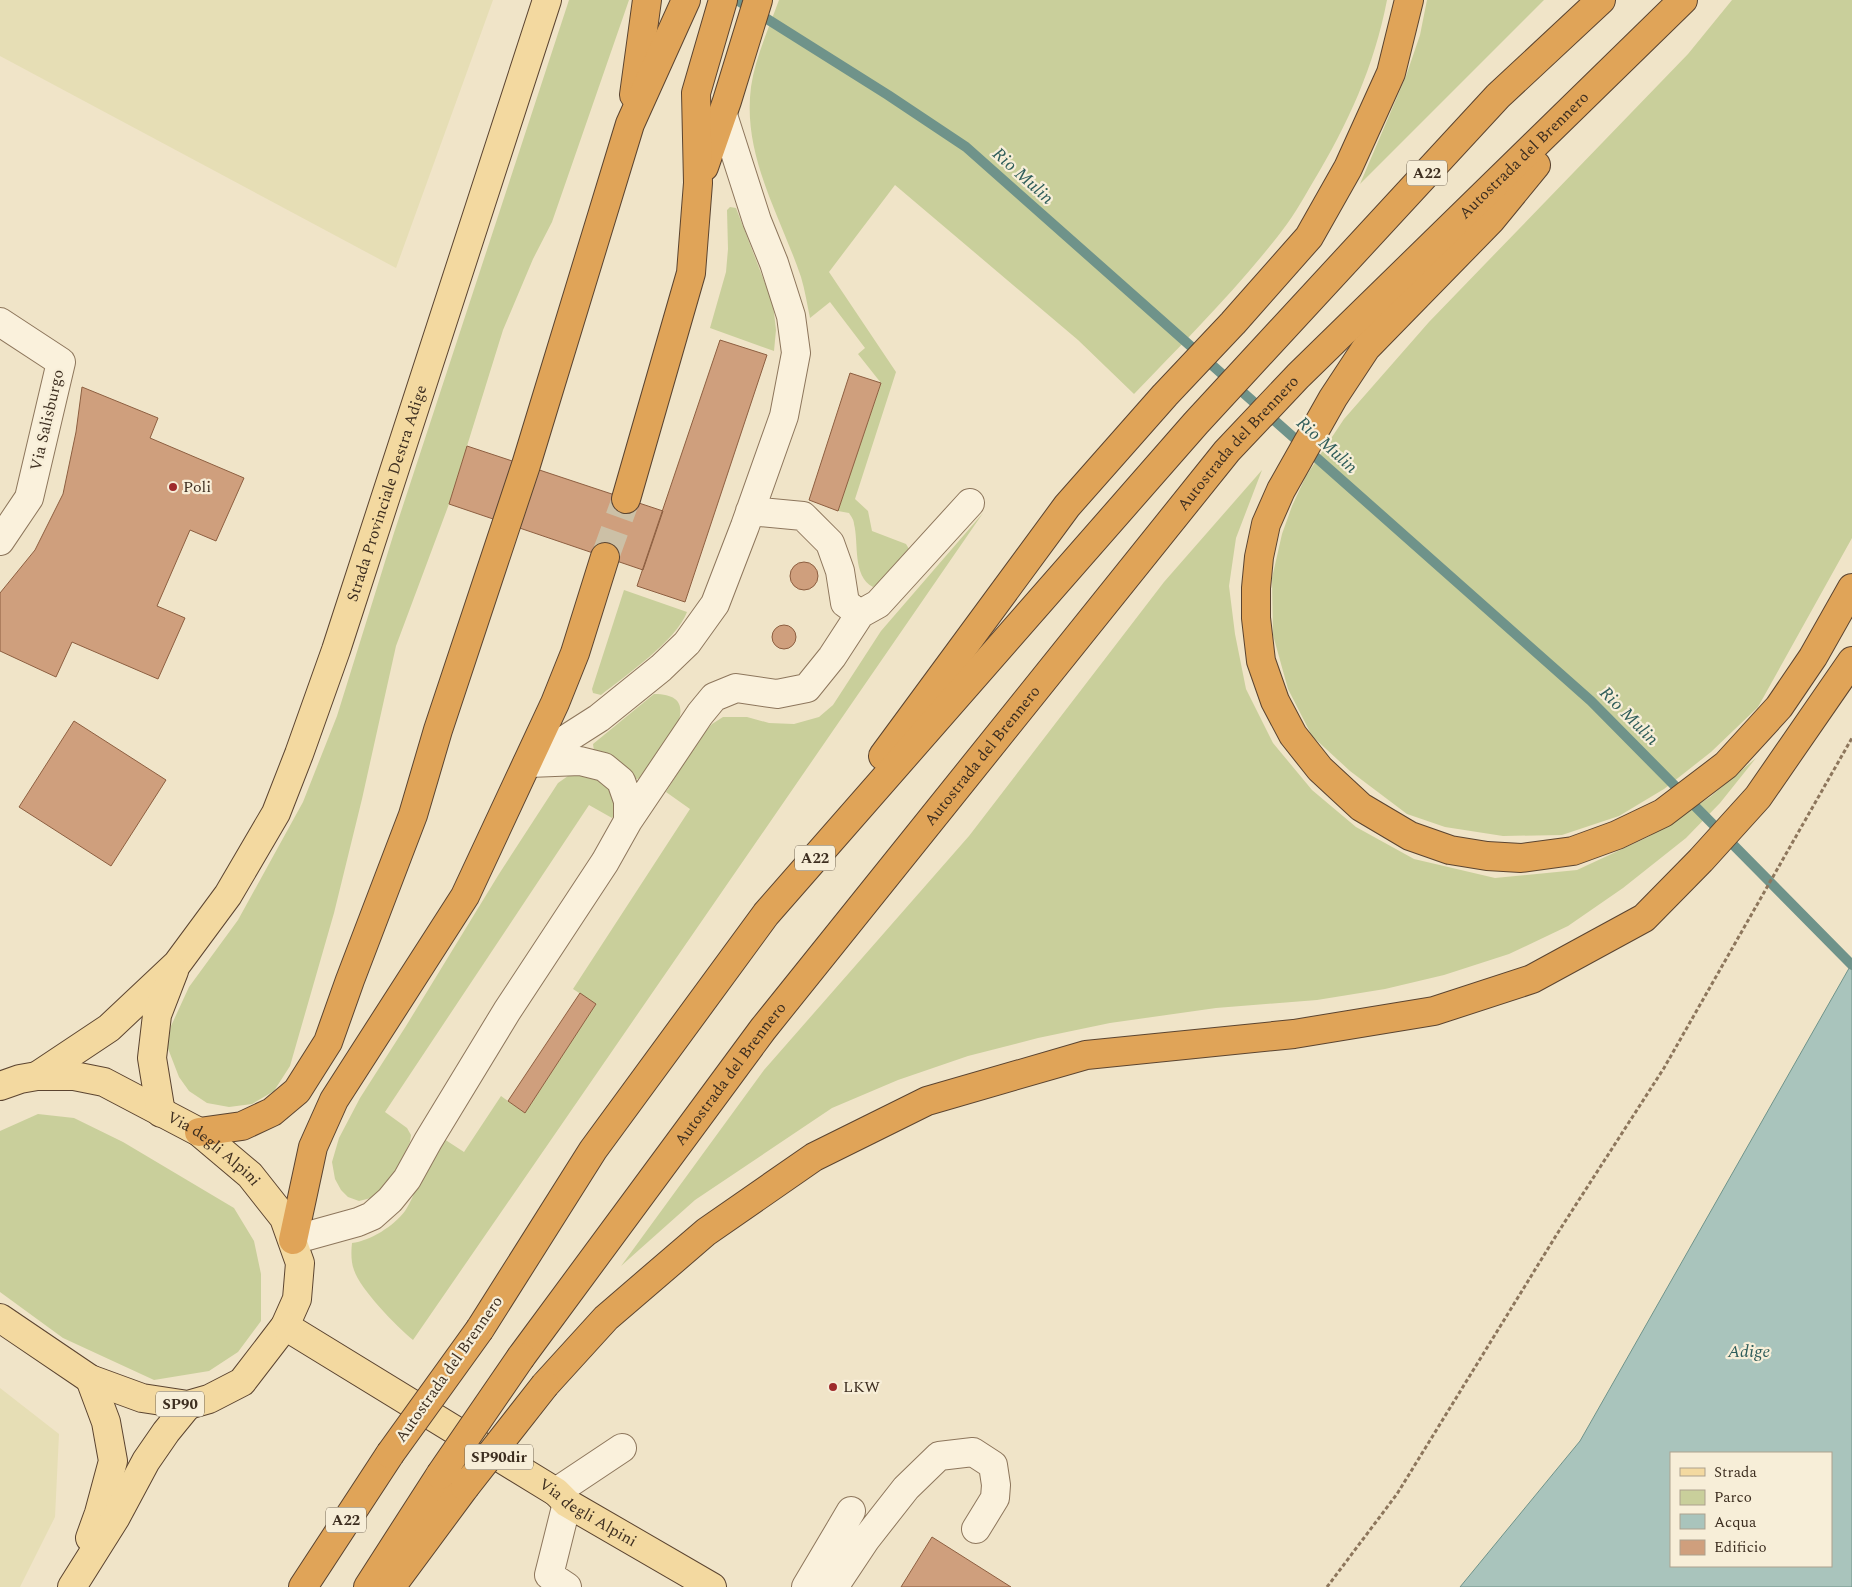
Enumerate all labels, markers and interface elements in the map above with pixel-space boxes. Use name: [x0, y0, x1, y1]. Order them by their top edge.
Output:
street label: Autostrada del Brennero: [1453, 86, 1595, 225]
water label: Rio Mulin: [986, 141, 1060, 211]
road number: A22: [1407, 160, 1447, 186]
street label: Via Salisburgo: [24, 367, 70, 473]
street label: Autostrada del Brennero: [1171, 370, 1305, 516]
street label: Strada Provinciale Destra Adige: [340, 382, 433, 605]
water label: Rio Mulin: [1290, 410, 1364, 480]
place label: Poli: [183, 475, 211, 499]
marker: Poli: [167, 481, 179, 493]
street label: Autostrada del Brennero: [918, 680, 1046, 831]
water label: Rio Mulin: [1593, 680, 1665, 752]
road number: A22: [795, 846, 835, 870]
street label: Autostrada del Brennero: [669, 997, 792, 1151]
street label: Via degli Alpini: [163, 1105, 266, 1191]
street label: Autostrada del Brennero: [389, 1291, 509, 1447]
water label: Adige: [1727, 1338, 1770, 1365]
place label: LKW: [843, 1375, 880, 1399]
marker: LKW: [827, 1381, 839, 1393]
road number: SP90: [156, 1392, 204, 1416]
road number: SP90dir: [465, 1444, 533, 1470]
legend: [1670, 1452, 1832, 1567]
text: Strada: [1714, 1461, 1757, 1484]
street label: Via degli Alpini: [534, 1472, 641, 1553]
text: Parco: [1714, 1486, 1752, 1509]
road number: A22: [326, 1508, 366, 1532]
text: Acqua: [1714, 1511, 1757, 1534]
text: Edificio: [1714, 1536, 1767, 1559]

